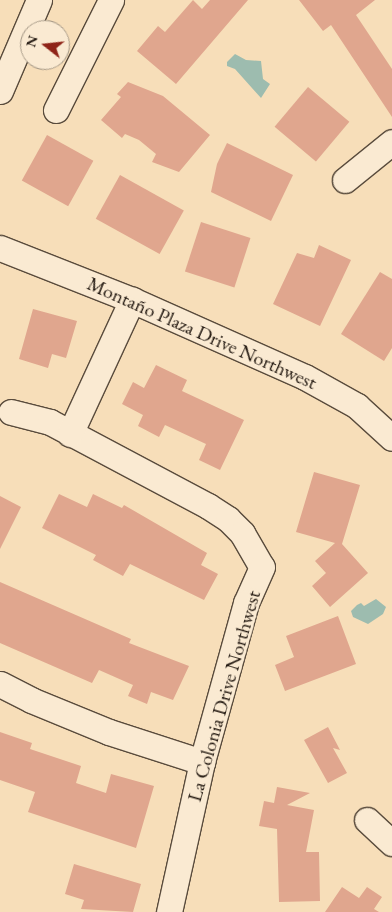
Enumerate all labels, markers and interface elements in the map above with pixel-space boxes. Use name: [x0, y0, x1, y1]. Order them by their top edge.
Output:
north arrow: [20, 20, 70, 70]
text: N: [21, 33, 42, 49]
street label: Montaño Plaza Drive Northwest: [84, 271, 320, 395]
street label: La Colonia Drive Northwest: [182, 588, 266, 804]

